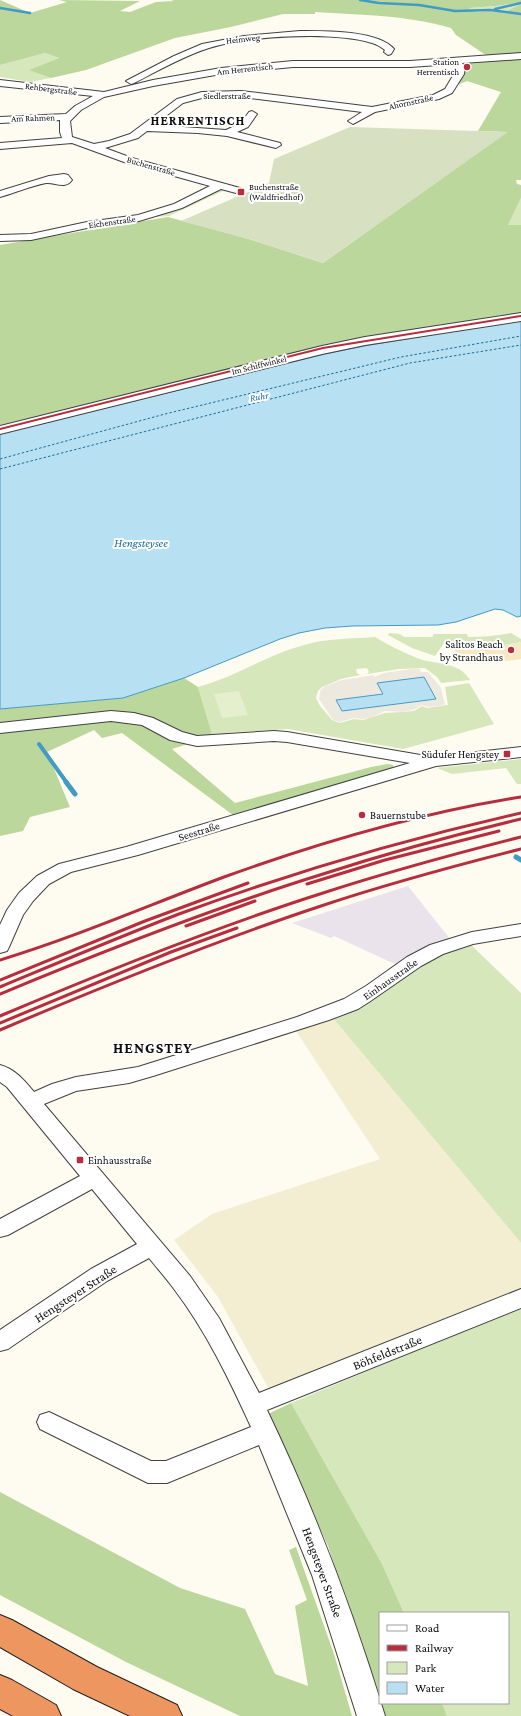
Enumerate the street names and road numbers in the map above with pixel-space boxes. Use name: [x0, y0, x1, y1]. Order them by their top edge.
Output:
street label: Heimweg: [225, 32, 261, 46]
street label: Am Herrentisch: [216, 61, 274, 77]
street label: Rehbergstraße: [24, 81, 78, 97]
street label: Siedlerstraße: [203, 91, 251, 101]
street label: Ahornstraße: [388, 92, 434, 112]
street label: Am Rahmen: [11, 112, 55, 124]
street label: Buchenstraße: [126, 154, 176, 178]
street label: Eichenstraße: [88, 214, 136, 230]
street label: Im Schiffwinkel: [230, 353, 288, 377]
street label: Seestraße: [177, 819, 221, 843]
street label: Einhausstraße: [360, 956, 420, 1002]
street label: Hengsteyer Straße: [31, 1261, 119, 1326]
street label: Böhfeldstraße: [351, 1332, 424, 1373]
street label: Hengsteyer Straße: [299, 1525, 346, 1620]

